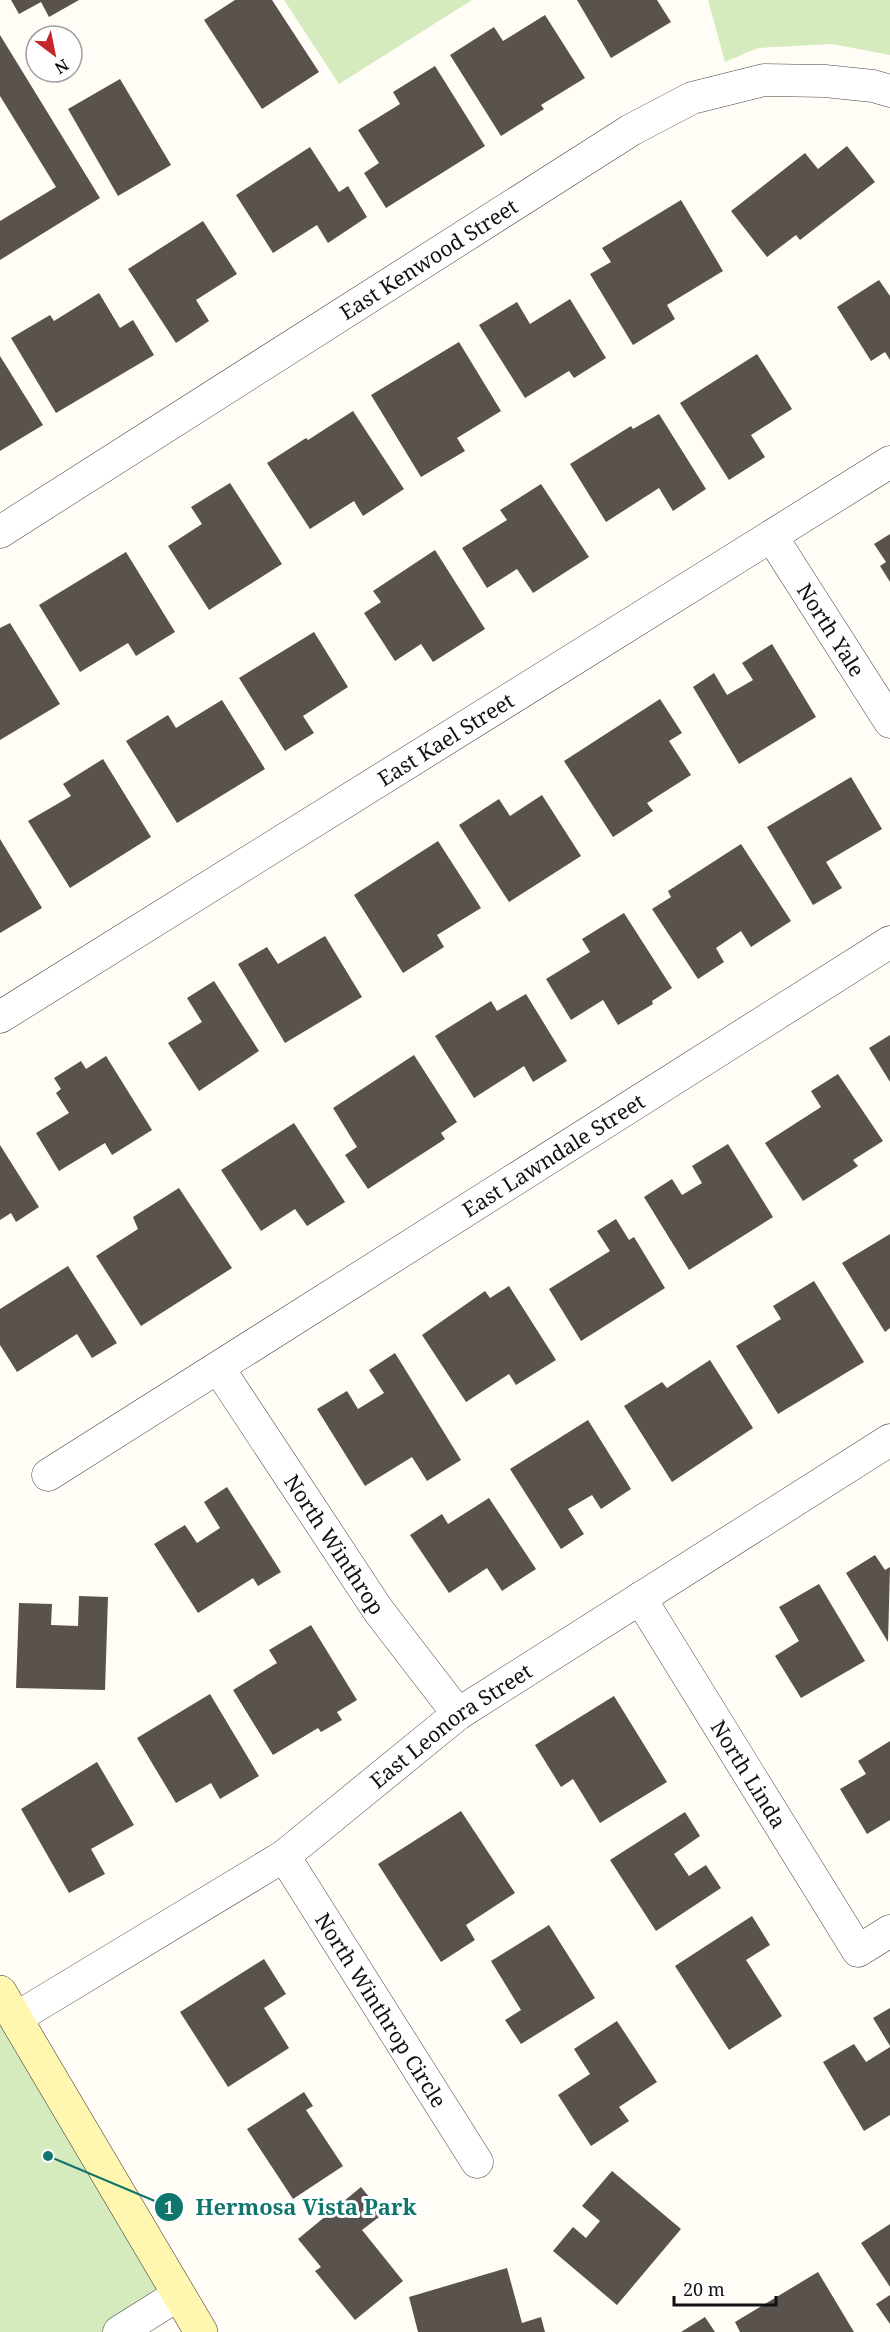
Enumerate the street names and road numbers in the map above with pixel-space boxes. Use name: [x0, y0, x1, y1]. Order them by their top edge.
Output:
street label: East Kenwood Street: [334, 192, 523, 326]
street label: North Yale: [791, 578, 871, 682]
street label: East Kael Street: [372, 686, 519, 792]
street label: East Lawndale Street: [457, 1087, 650, 1223]
street label: North Winthrop: [278, 1469, 391, 1620]
street label: East Leonora Street: [364, 1657, 537, 1795]
street label: North Linda: [705, 1715, 793, 1834]
street label: North Winthrop Circle: [309, 1907, 453, 2113]

